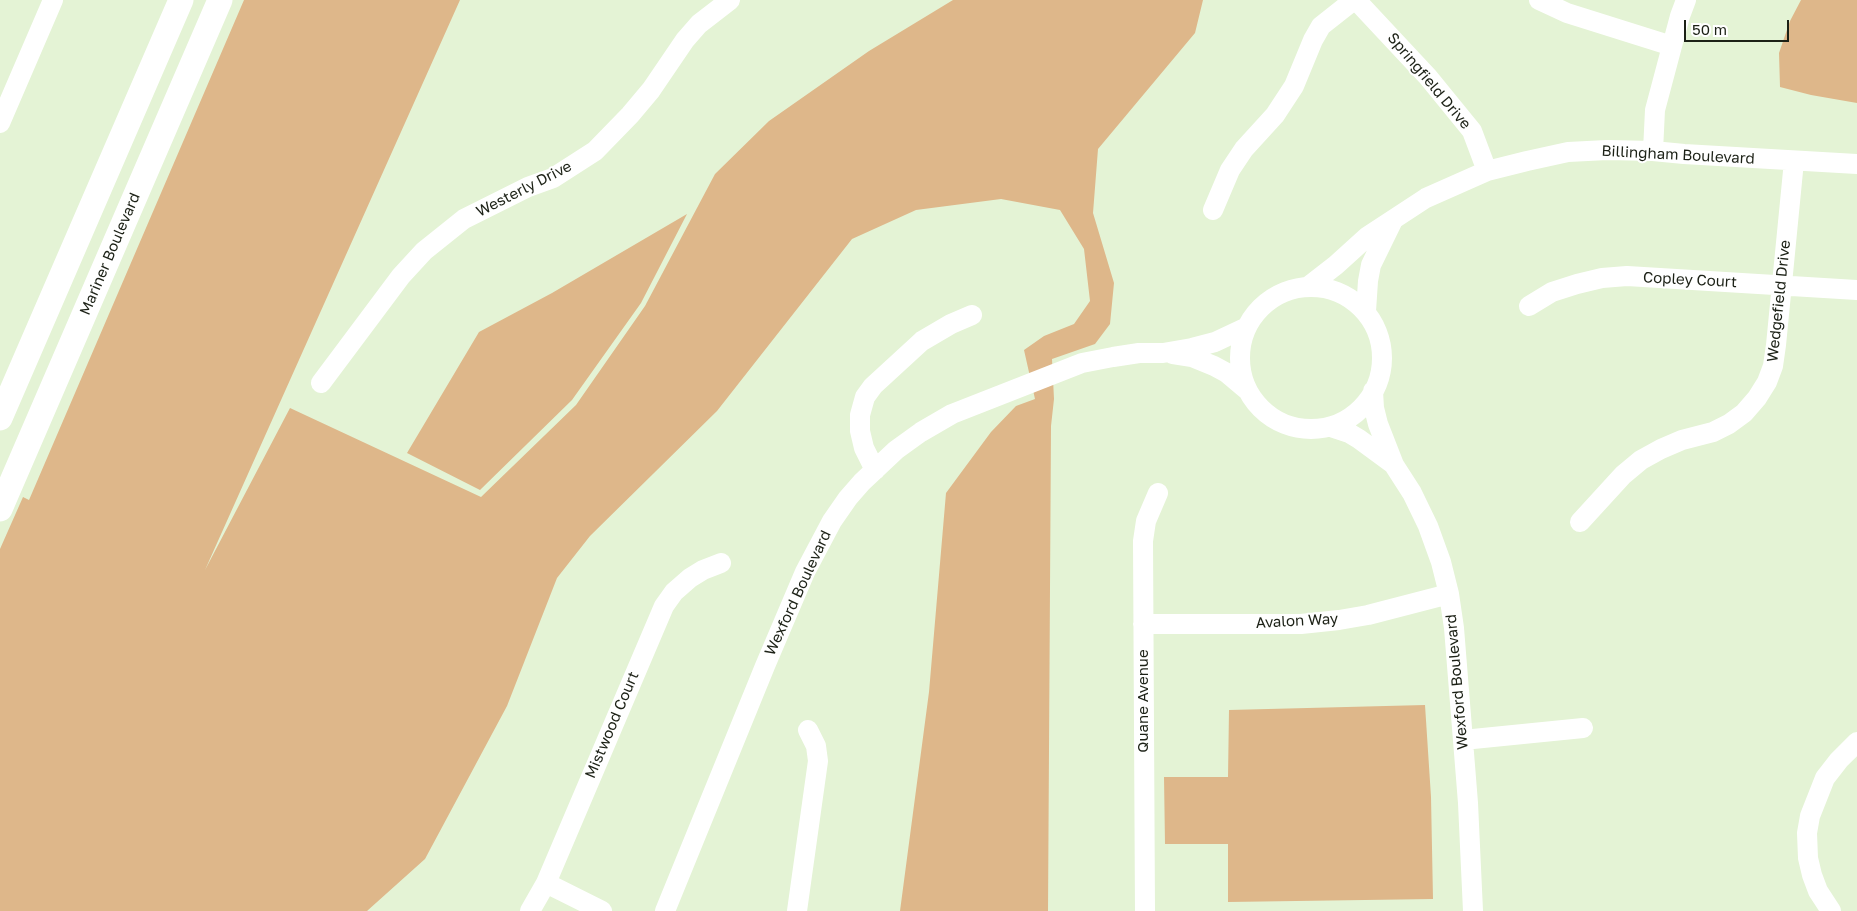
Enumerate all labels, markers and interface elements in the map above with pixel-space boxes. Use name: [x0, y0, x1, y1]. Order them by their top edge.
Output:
scale bar: [1687, 10, 1792, 42]
text: 50 m: [1692, 20, 1727, 38]
street label: Springfield Drive: [1383, 29, 1475, 133]
street label: Billingham Boulevard: [1601, 142, 1755, 168]
street label: Westerly Drive: [473, 157, 575, 221]
street label: Mariner Boulevard: [76, 190, 144, 318]
street label: Wedgefield Drive: [1764, 239, 1794, 363]
street label: Copley Court: [1643, 269, 1737, 291]
street label: Wexford Boulevard: [761, 528, 835, 658]
street label: Avalon Way: [1255, 610, 1339, 632]
street label: Wexford Boulevard: [1442, 613, 1472, 751]
street label: Quane Avenue: [1134, 649, 1152, 753]
street label: Mistwood Court: [581, 669, 643, 781]

